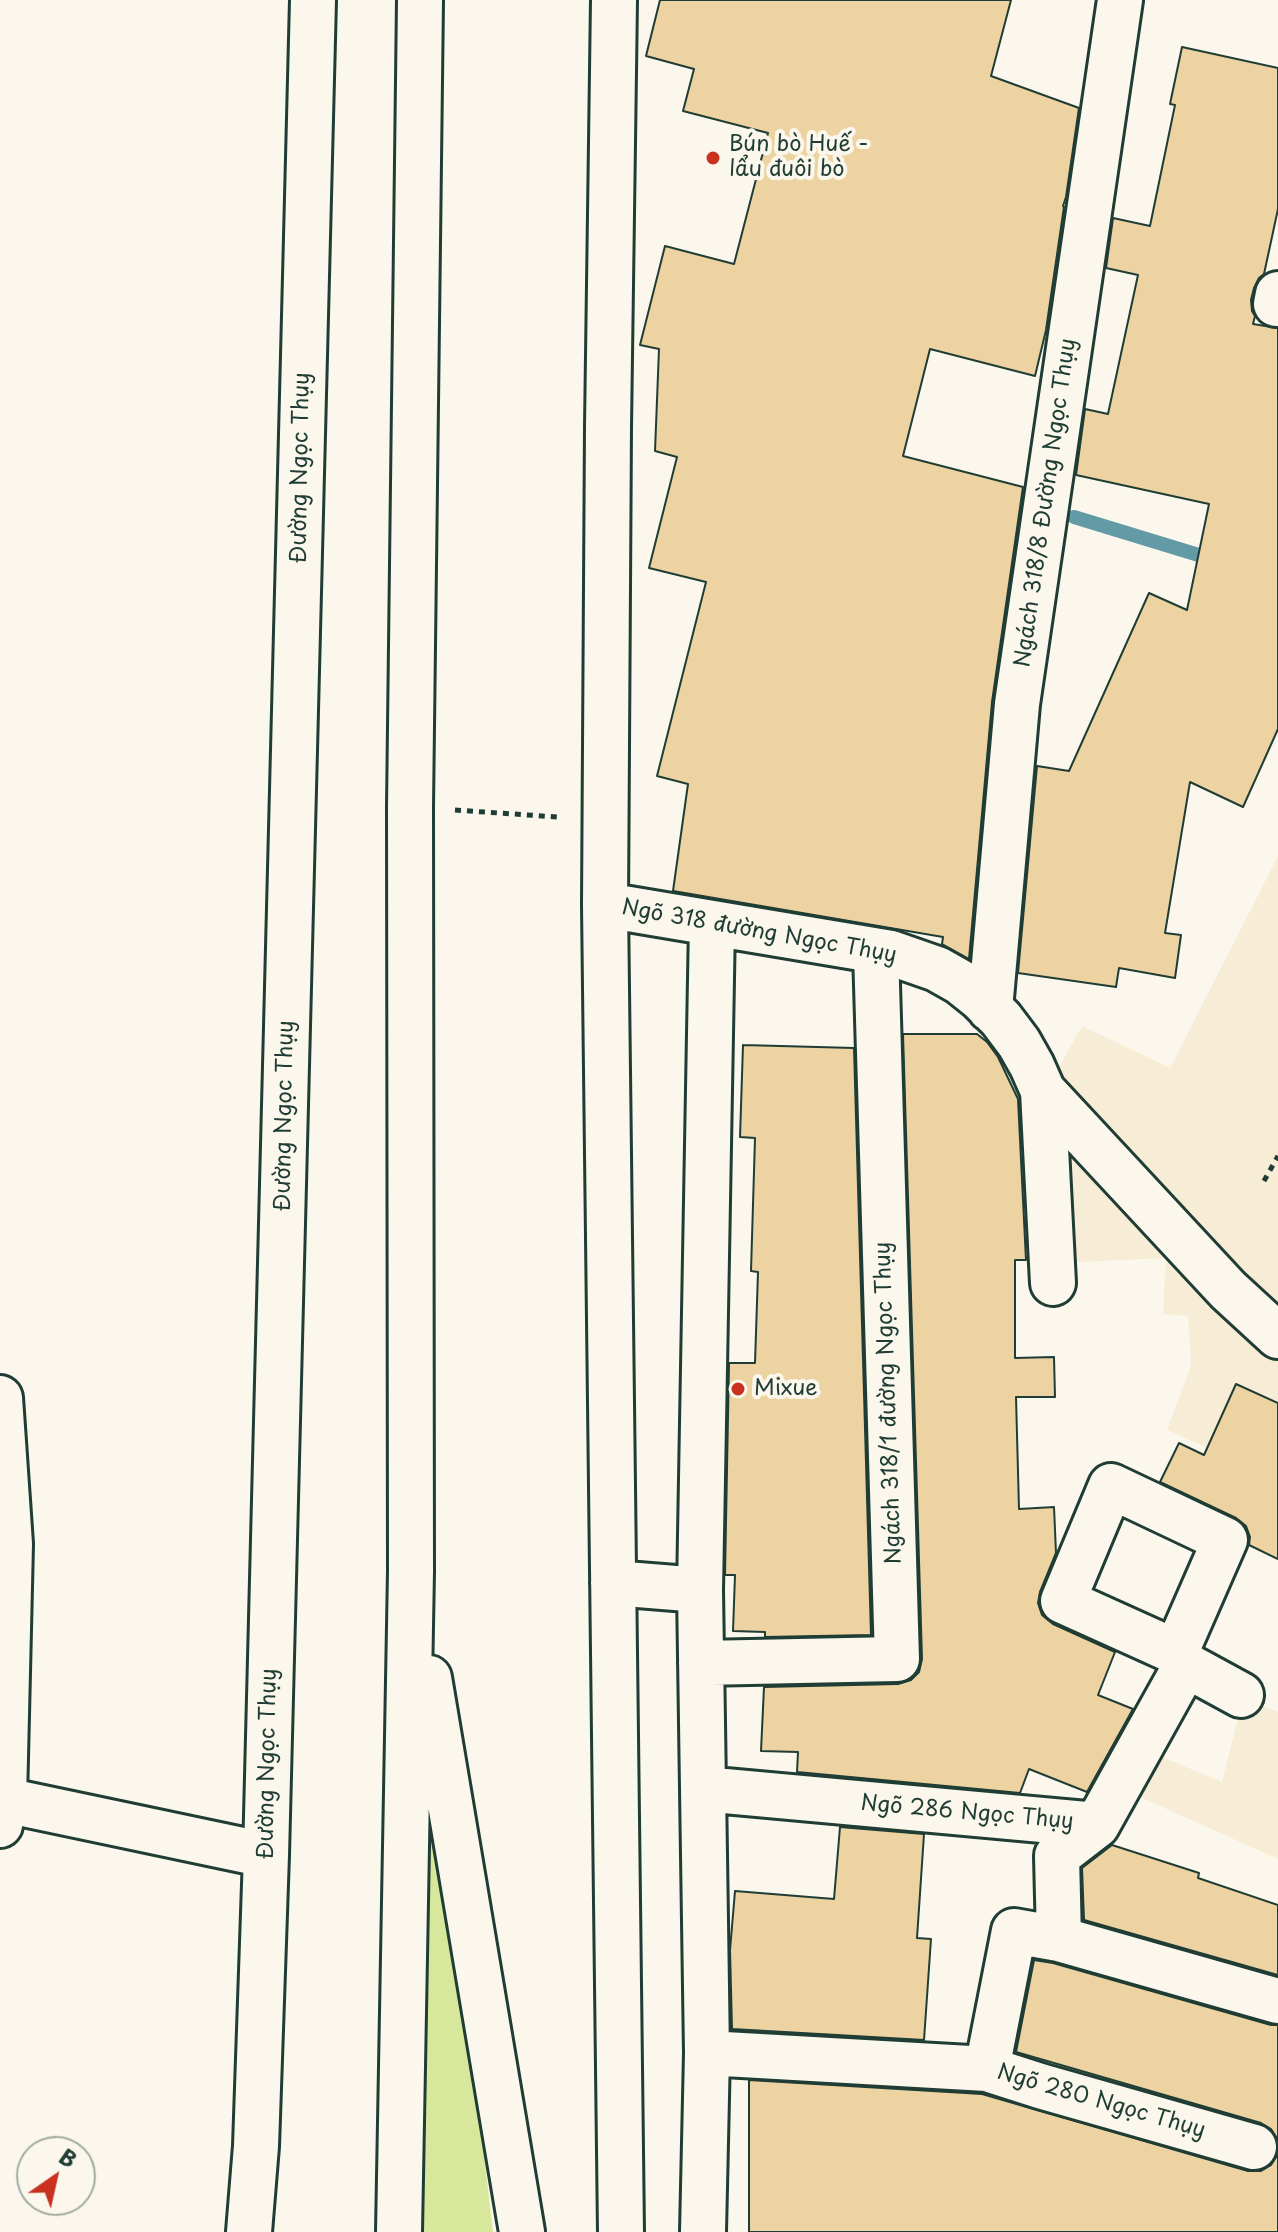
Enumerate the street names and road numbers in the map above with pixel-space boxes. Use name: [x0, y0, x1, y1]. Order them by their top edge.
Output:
street label: Ngách 318/8 Đường Ngọc Thụy: [1010, 337, 1082, 669]
street label: Đường Ngọc Thụy: [286, 372, 316, 564]
street label: Ngõ 318 đường Ngọc Thụy: [619, 895, 899, 969]
street label: Đường Ngọc Thụy: [270, 1020, 300, 1212]
street label: Ngách 318/1 đường Ngọc Thụy: [870, 1241, 908, 1565]
street label: Đường Ngọc Thụy: [253, 1668, 283, 1860]
street label: Ngõ 286 Ngọc Thụy: [859, 1791, 1075, 1835]
street label: Ngõ 280 Ngọc Thụy: [994, 2060, 1208, 2144]

